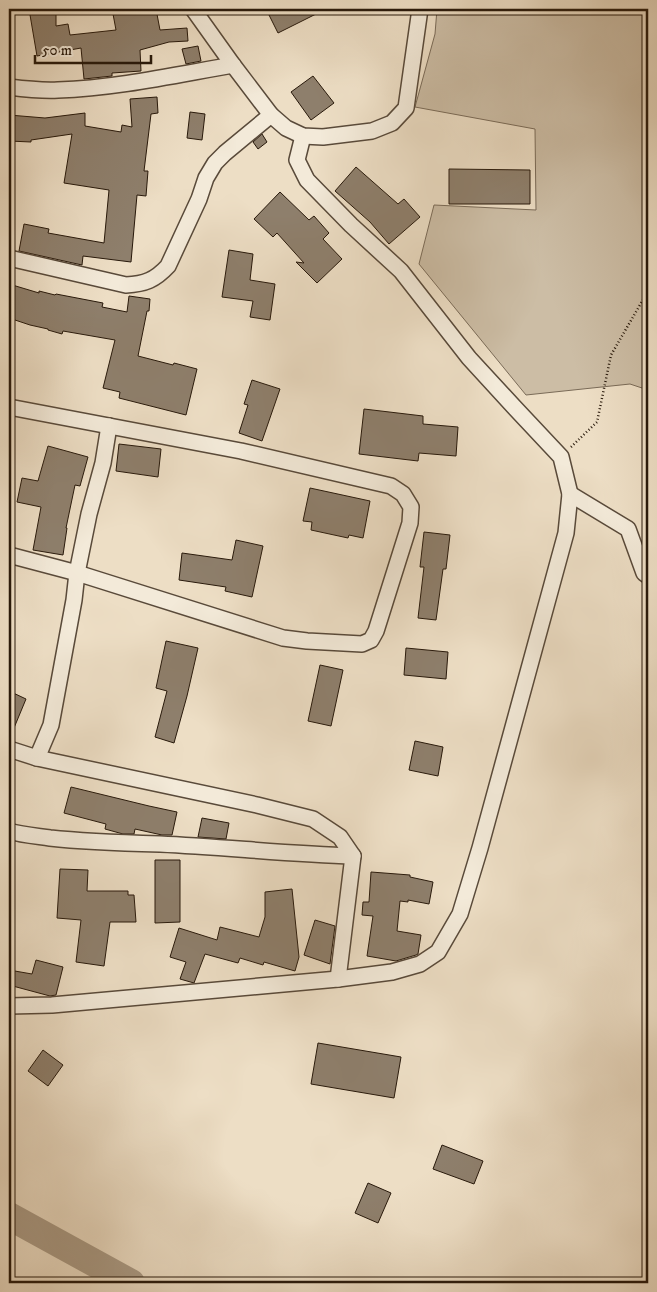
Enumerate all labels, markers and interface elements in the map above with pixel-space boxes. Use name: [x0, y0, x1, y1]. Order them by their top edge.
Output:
scale bar: [35, 32, 151, 64]
text: 50 m: [42, 41, 72, 60]

